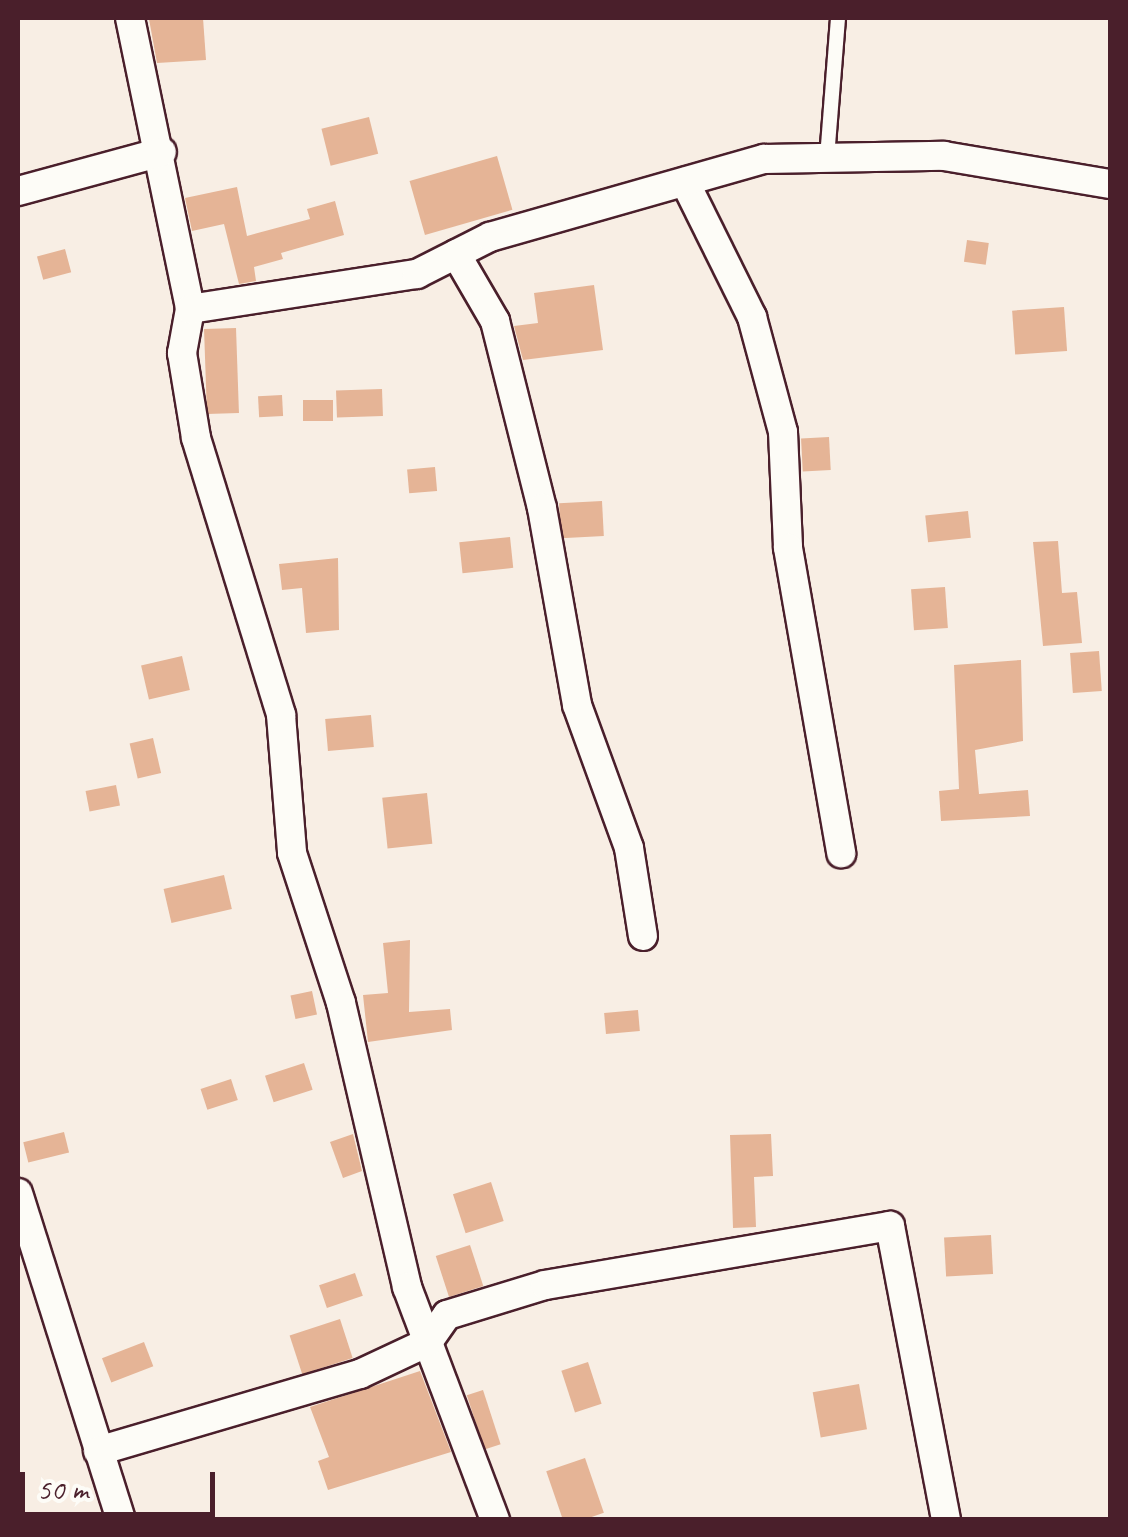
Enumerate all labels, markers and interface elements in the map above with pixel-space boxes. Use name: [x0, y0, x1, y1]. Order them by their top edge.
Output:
scale bar: [25, 1452, 220, 1514]
text: 50 m: [37, 1470, 88, 1508]

